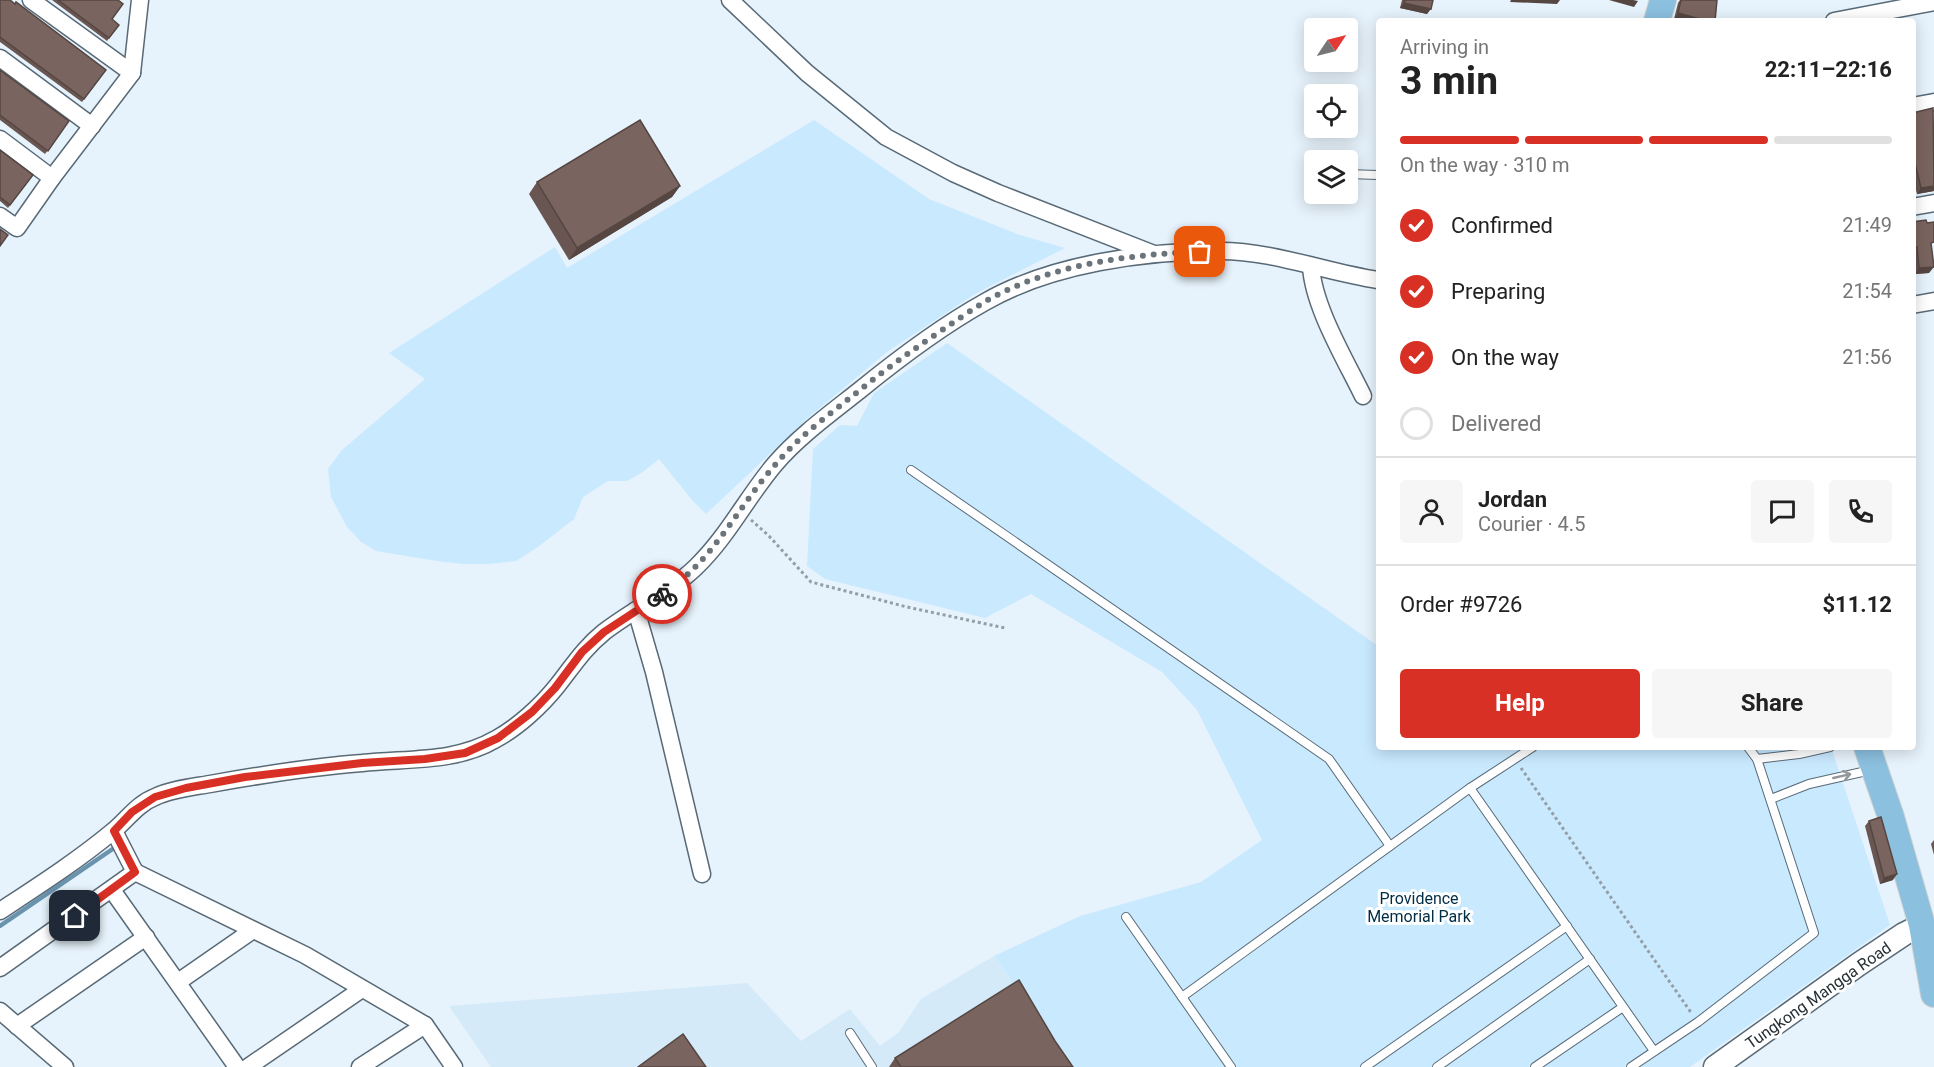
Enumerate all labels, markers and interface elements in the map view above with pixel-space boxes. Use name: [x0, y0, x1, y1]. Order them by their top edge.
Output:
north arrow: [1304, 18, 1358, 72]
map controls: [1304, 18, 1358, 204]
text: Arriving in: [1400, 35, 1489, 59]
text: 22:11–22:16: [1765, 57, 1892, 82]
text: 3 min: [1400, 58, 1498, 104]
button: locate: [1304, 84, 1358, 138]
button: layers: [1304, 150, 1358, 204]
text: On the way · 310 m: [1400, 153, 1569, 177]
icon: check: [1400, 209, 1433, 242]
text: Confirmed: [1451, 213, 1553, 238]
text: 21:49: [1842, 213, 1892, 237]
pin: [1174, 226, 1225, 277]
icon: bag: [1183, 235, 1216, 268]
icon: check: [1400, 275, 1433, 308]
text: Preparing: [1451, 279, 1545, 304]
text: 21:54: [1842, 279, 1892, 303]
icon: check: [1400, 341, 1433, 374]
text: On the way: [1451, 345, 1559, 370]
text: 21:56: [1842, 345, 1892, 369]
text: Delivered: [1451, 411, 1541, 436]
button: person: [1400, 480, 1463, 543]
button: chat: [1751, 480, 1814, 543]
button: phone: [1829, 480, 1892, 543]
text: Jordan: [1478, 487, 1547, 512]
text: Courier · 4.5: [1478, 512, 1585, 536]
courier: [632, 564, 692, 624]
icon: bike: [646, 578, 679, 611]
text: Order #9726: [1400, 592, 1522, 617]
text: $11.12: [1823, 592, 1892, 617]
button: Help: [1400, 669, 1640, 738]
button: Share: [1652, 669, 1892, 738]
one-way arrow: [1832, 770, 1851, 782]
park label: Providence Memorial Park: [1367, 889, 1472, 926]
pin: [49, 890, 100, 941]
icon: home: [58, 899, 91, 932]
street label: Tungkong Mangga Road: [1742, 938, 1895, 1053]

